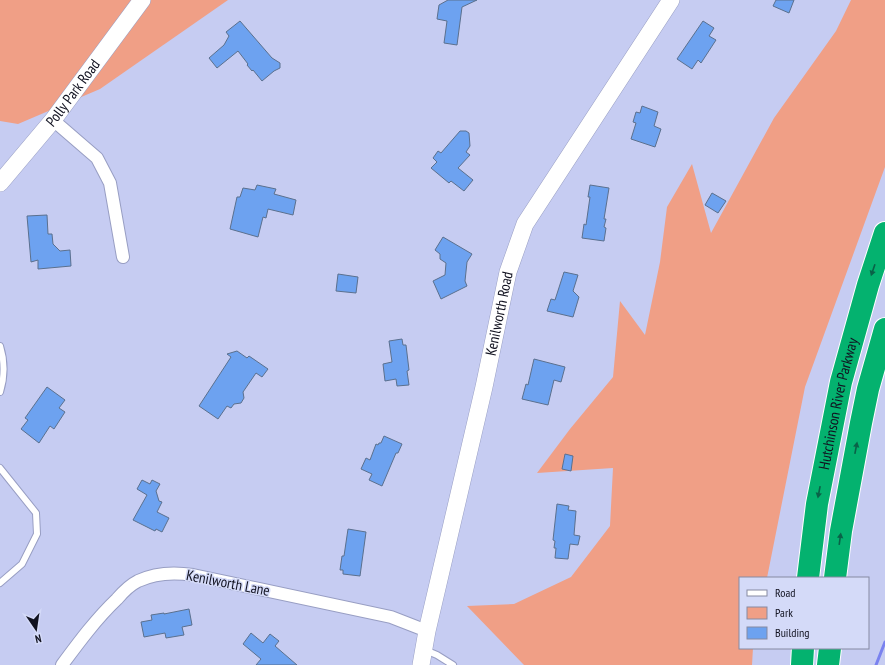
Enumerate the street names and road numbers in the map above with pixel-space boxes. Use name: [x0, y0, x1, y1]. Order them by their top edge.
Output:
street label: Polly Park Road: [42, 55, 104, 130]
street label: Kenilworth Road: [481, 270, 517, 357]
street label: Hutchinson River Parkway: [814, 335, 862, 471]
street label: Kenilworth Lane: [185, 565, 271, 600]

